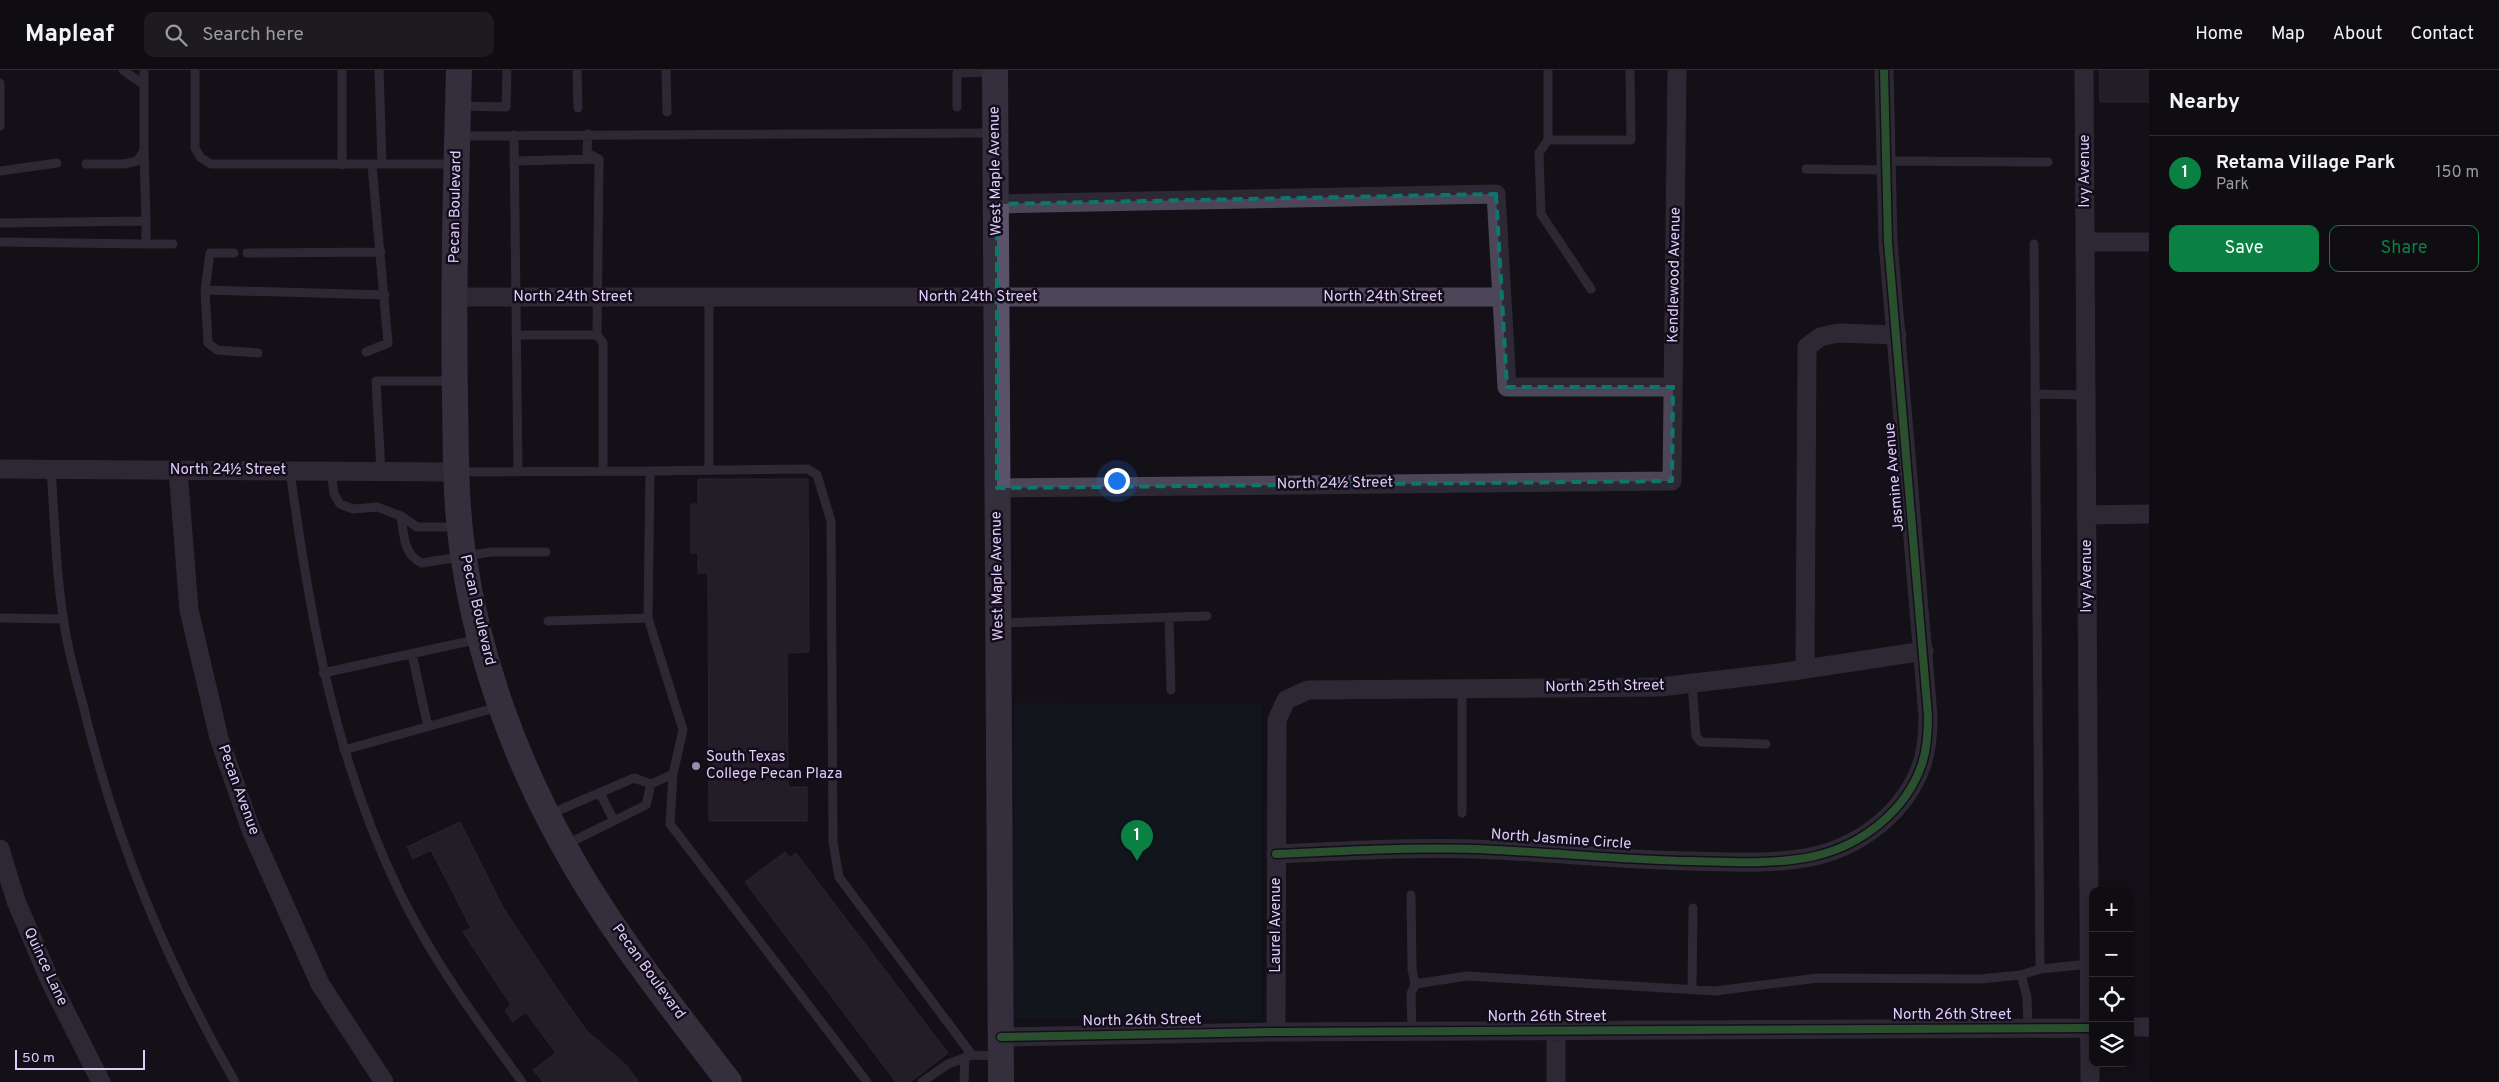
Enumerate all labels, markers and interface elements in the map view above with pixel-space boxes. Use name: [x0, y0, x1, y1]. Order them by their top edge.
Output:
search box: [144, 12, 494, 57]
text: Mapleaf: [25, 20, 114, 50]
icon: search: [162, 21, 190, 49]
text: Search here: [202, 23, 304, 47]
text: Home: [2195, 23, 2243, 46]
text: Map: [2271, 23, 2305, 46]
text: About: [2333, 23, 2382, 46]
text: Contact: [2410, 23, 2474, 46]
text: Nearby: [2169, 89, 2240, 116]
street label: West Maple Avenue: [985, 106, 1007, 236]
street label: Ivy Avenue: [2076, 134, 2095, 208]
street label: Pecan Boulevard: [446, 150, 466, 264]
text: Retama Village Park: [2216, 151, 2395, 175]
text: 1: [2182, 163, 2188, 183]
text: 150 m: [2436, 163, 2479, 183]
text: Park: [2216, 175, 2249, 195]
street label: Kendlewood Avenue: [1664, 207, 1686, 343]
button: Save: [2169, 225, 2319, 272]
button: Share: [2329, 225, 2479, 272]
street label: North 24th Street: [513, 288, 633, 307]
street label: North 24th Street: [918, 288, 1038, 307]
street label: North 24th Street: [1323, 288, 1443, 307]
street label: Jasmine Avenue: [1881, 422, 1909, 532]
street label: North 24½ Street: [170, 461, 286, 480]
your location: [1104, 468, 1130, 494]
street label: North 24½ Street: [1277, 473, 1393, 495]
street label: West Maple Avenue: [987, 511, 1009, 641]
street label: Ivy Avenue: [2078, 539, 2097, 613]
street label: Pecan Boulevard: [455, 553, 499, 667]
street label: North 25th Street: [1545, 676, 1665, 698]
street label: Pecan Avenue: [213, 742, 263, 838]
place label: South Texas College Pecan Plaza: [706, 748, 842, 784]
marker: South Texas College Pecan Plaza: [690, 760, 702, 772]
pin: 1: [1121, 820, 1153, 861]
street label: North Jasmine Circle: [1490, 826, 1632, 854]
street label: Laurel Avenue: [1267, 877, 1286, 973]
map controls: [2089, 887, 2134, 1067]
button: +: [2089, 887, 2134, 932]
street label: Pecan Boulevard: [607, 921, 689, 1023]
street label: Quince Lane: [19, 925, 71, 1009]
button: −: [2089, 932, 2134, 977]
button: locate: [2089, 977, 2134, 1022]
street label: North 26th Street: [1892, 1006, 2012, 1025]
street label: North 26th Street: [1487, 1008, 1607, 1027]
street label: North 26th Street: [1082, 1010, 1202, 1032]
button: layers: [2089, 1022, 2134, 1067]
scale bar: [15, 1047, 145, 1070]
text: 50 m: [22, 1050, 55, 1067]

